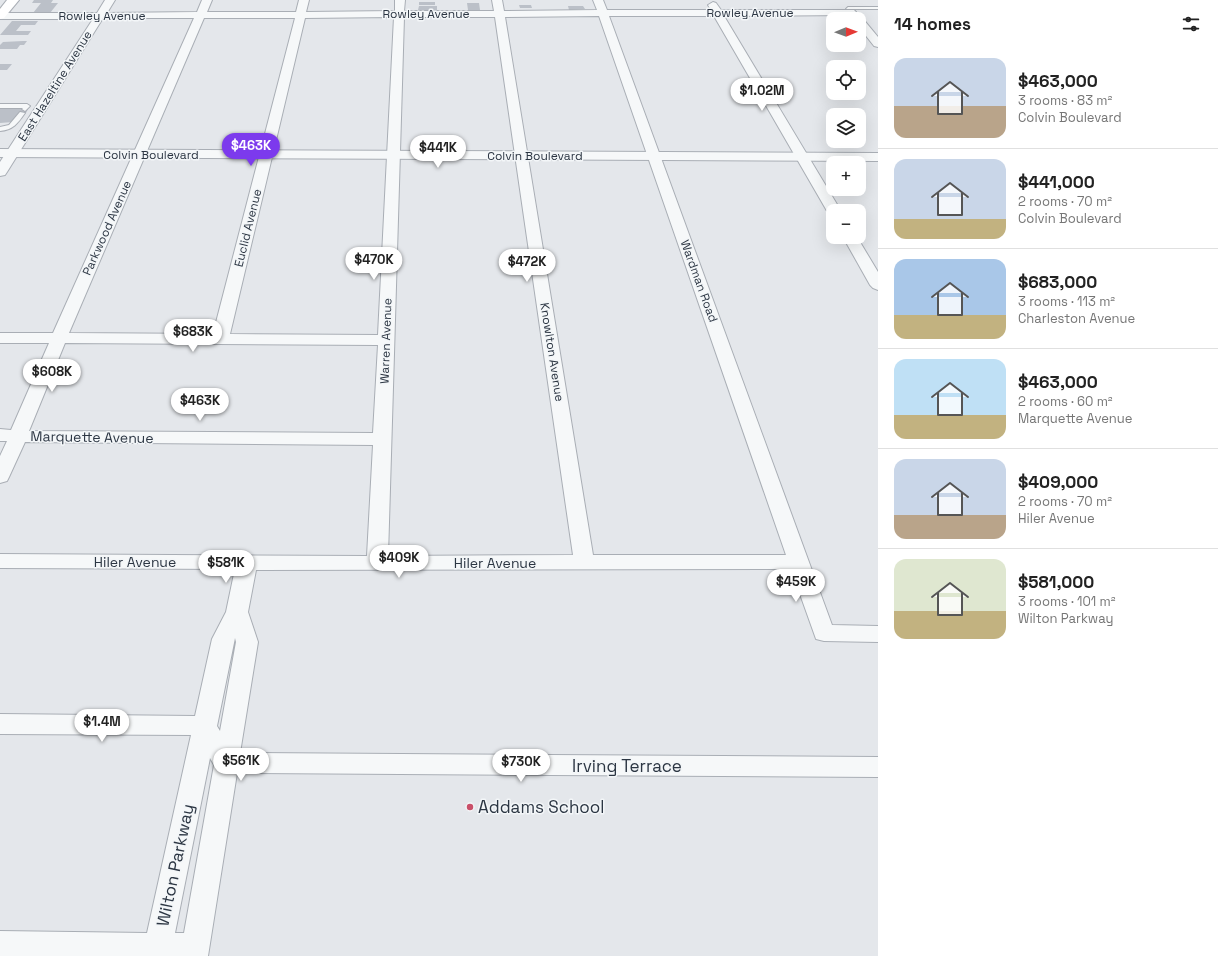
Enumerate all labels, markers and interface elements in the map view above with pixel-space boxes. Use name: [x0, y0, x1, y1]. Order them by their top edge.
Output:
street label: Rowley Avenue: [706, 5, 794, 21]
street label: Rowley Avenue: [382, 6, 470, 22]
street label: Rowley Avenue: [58, 8, 146, 24]
north arrow: [826, 12, 866, 52]
map controls: [826, 12, 866, 244]
text: 14 homes: [894, 13, 971, 35]
icon: filters: [1180, 13, 1202, 35]
street label: East Hazeltine Avenue: [14, 28, 96, 144]
button: locate: [826, 60, 866, 100]
text: $463,000: [1018, 70, 1098, 92]
icon: home: [926, 74, 974, 122]
pin: $1.02M: [729, 78, 795, 112]
text: $1.02M: [739, 82, 785, 99]
text: 3 rooms · 83 m²: [1018, 92, 1112, 109]
button: layers: [826, 108, 866, 148]
text: Colvin Boulevard: [1018, 109, 1122, 126]
pin: $463K: [223, 133, 279, 167]
pin: $441K: [410, 135, 466, 169]
text: $463K: [231, 137, 271, 154]
text: $441K: [419, 139, 457, 156]
street label: Colvin Boulevard: [103, 147, 199, 163]
street label: Colvin Boulevard: [487, 148, 583, 164]
button: +: [826, 156, 866, 196]
text: $441,000: [1018, 171, 1095, 193]
icon: home: [926, 175, 974, 223]
street label: Parkwood Avenue: [79, 178, 135, 278]
street label: Euclid Avenue: [231, 187, 265, 269]
text: 2 rooms · 70 m²: [1018, 193, 1112, 210]
button: −: [826, 204, 866, 244]
text: Colvin Boulevard: [1018, 210, 1122, 227]
street label: Wardman Road: [677, 238, 721, 324]
pin: $470K: [346, 247, 402, 281]
pin: $472K: [499, 249, 555, 283]
text: $470K: [354, 251, 394, 268]
text: $472K: [508, 253, 546, 270]
text: $683,000: [1018, 271, 1097, 293]
icon: home: [926, 275, 974, 323]
text: 3 rooms · 113 m²: [1018, 293, 1115, 310]
street label: Warren Avenue: [377, 298, 395, 384]
street label: Knowlton Avenue: [536, 301, 568, 403]
text: Charleston Avenue: [1018, 310, 1135, 327]
pin: $683K: [165, 319, 221, 353]
text: $683K: [173, 323, 213, 340]
pin: $608K: [24, 359, 80, 393]
text: $608K: [32, 363, 72, 380]
text: $463,000: [1018, 371, 1098, 393]
icon: home: [926, 375, 974, 423]
pin: $463K: [172, 388, 228, 422]
text: $463K: [180, 392, 220, 409]
text: 2 rooms · 60 m²: [1018, 393, 1113, 410]
text: Marquette Avenue: [1018, 410, 1132, 427]
street label: Marquette Avenue: [30, 427, 154, 447]
text: $409,000: [1018, 471, 1098, 493]
icon: home: [926, 475, 974, 523]
text: 2 rooms · 70 m²: [1018, 493, 1112, 510]
text: Hiler Avenue: [1018, 510, 1095, 527]
pin: $409K: [371, 545, 427, 579]
text: $409K: [379, 549, 419, 566]
pin: $581K: [198, 550, 254, 584]
street label: Hiler Avenue: [94, 553, 176, 571]
text: $581K: [207, 554, 245, 571]
street label: Hiler Avenue: [454, 554, 536, 572]
pin: $459K: [768, 569, 824, 603]
text: $581,000: [1018, 571, 1094, 593]
text: $459K: [776, 573, 816, 590]
icon: home: [926, 575, 974, 623]
text: 3 rooms · 101 m²: [1018, 593, 1116, 610]
text: Wilton Parkway: [1018, 610, 1113, 627]
pin: $1.4M: [74, 709, 130, 743]
text: $1.4M: [83, 713, 121, 730]
pin: $561K: [213, 748, 269, 782]
pin: $730K: [493, 749, 549, 783]
text: $561K: [222, 752, 260, 769]
text: $730K: [501, 753, 541, 770]
street label: Irving Terrace: [572, 755, 682, 777]
place label: Addams School: [478, 796, 605, 818]
street label: Wilton Parkway: [151, 802, 199, 928]
marker: Addams School: [465, 802, 475, 812]

